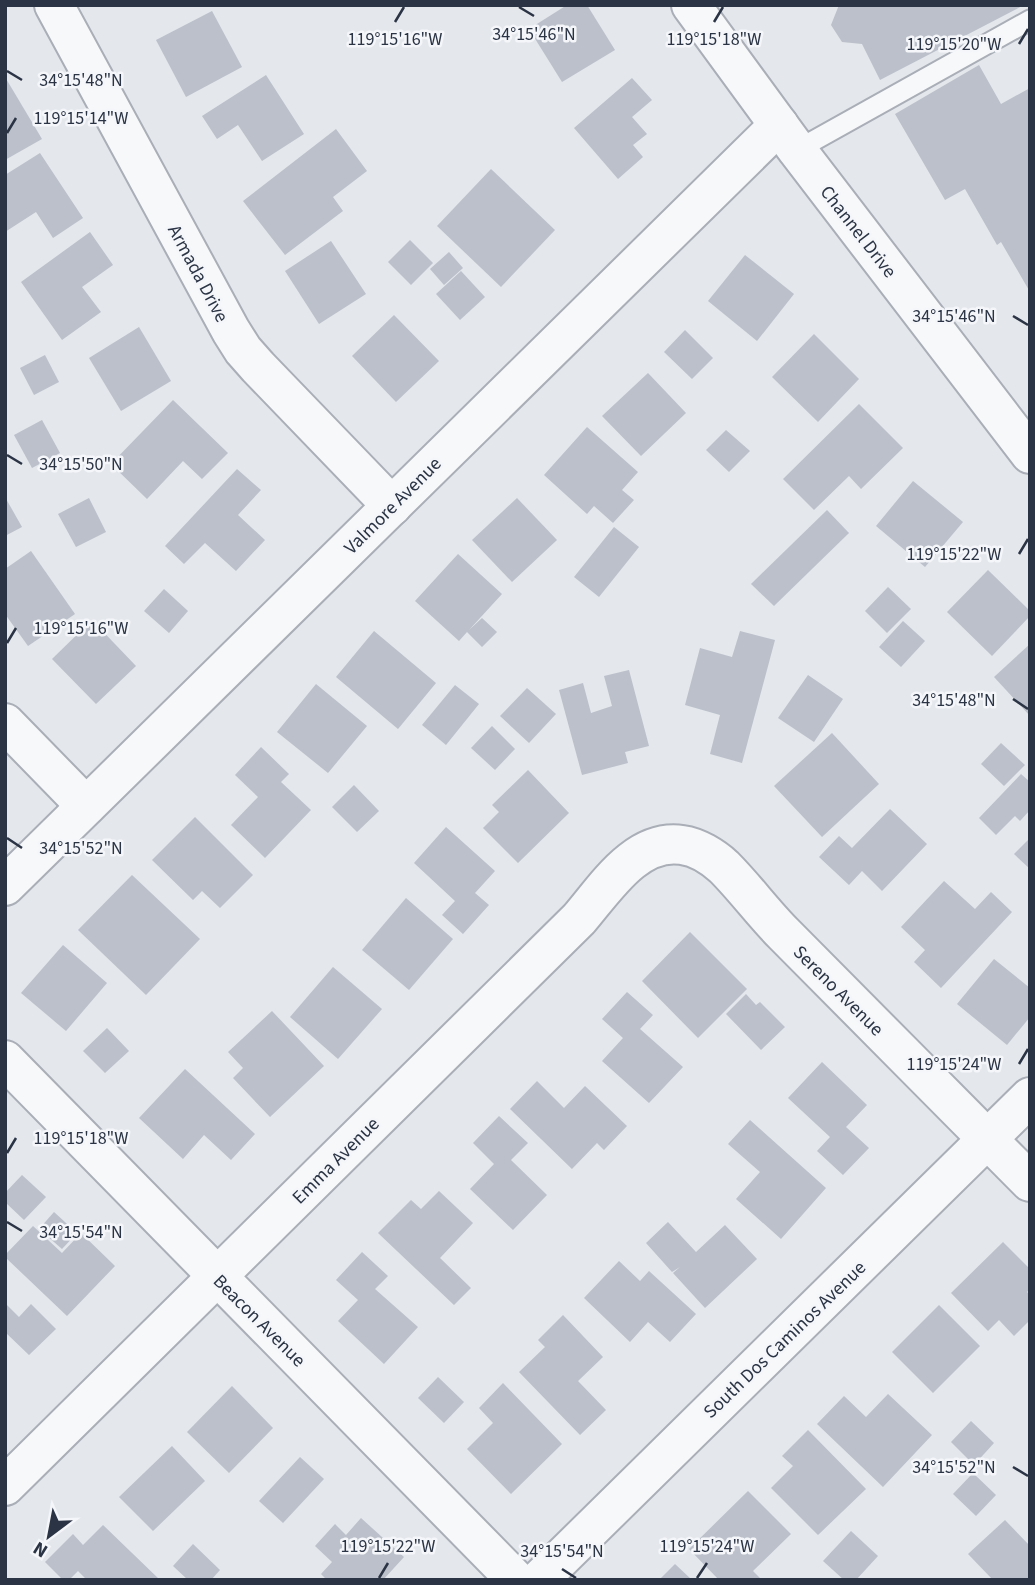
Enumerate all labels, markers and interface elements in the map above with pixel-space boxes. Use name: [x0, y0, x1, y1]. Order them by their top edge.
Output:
text: 34°15'46"N: [492, 22, 576, 47]
text: 119°15'16"W: [348, 27, 442, 52]
text: 119°15'18"W: [667, 27, 761, 52]
text: 119°15'20"W: [907, 32, 1001, 57]
text: 34°15'48"N: [39, 68, 123, 93]
text: 119°15'14"W: [34, 106, 128, 131]
street label: Channel Drive: [813, 180, 903, 284]
street label: Armada Drive: [161, 220, 235, 327]
text: 34°15'46"N: [912, 304, 996, 329]
street label: Valmore Avenue: [338, 451, 448, 561]
text: 34°15'50"N: [39, 452, 123, 477]
text: 119°15'22"W: [907, 542, 1001, 567]
text: 119°15'16"W: [34, 616, 128, 641]
text: 34°15'48"N: [912, 688, 996, 713]
text: 34°15'52"N: [39, 836, 123, 861]
street label: Sereno Avenue: [787, 940, 889, 1042]
text: 119°15'24"W: [907, 1052, 1001, 1077]
street label: Emma Avenue: [286, 1111, 386, 1211]
text: 119°15'18"W: [34, 1126, 128, 1151]
text: 34°15'54"N: [39, 1220, 123, 1245]
street label: South Dos Caminos Avenue: [698, 1255, 872, 1425]
street label: Beacon Avenue: [207, 1269, 311, 1373]
text: 34°15'52"N: [912, 1455, 996, 1480]
north arrow: [14, 1501, 84, 1571]
text: N: [28, 1534, 53, 1564]
text: 119°15'22"W: [341, 1534, 435, 1559]
text: 119°15'24"W: [660, 1534, 754, 1559]
text: 34°15'54"N: [520, 1539, 604, 1564]

